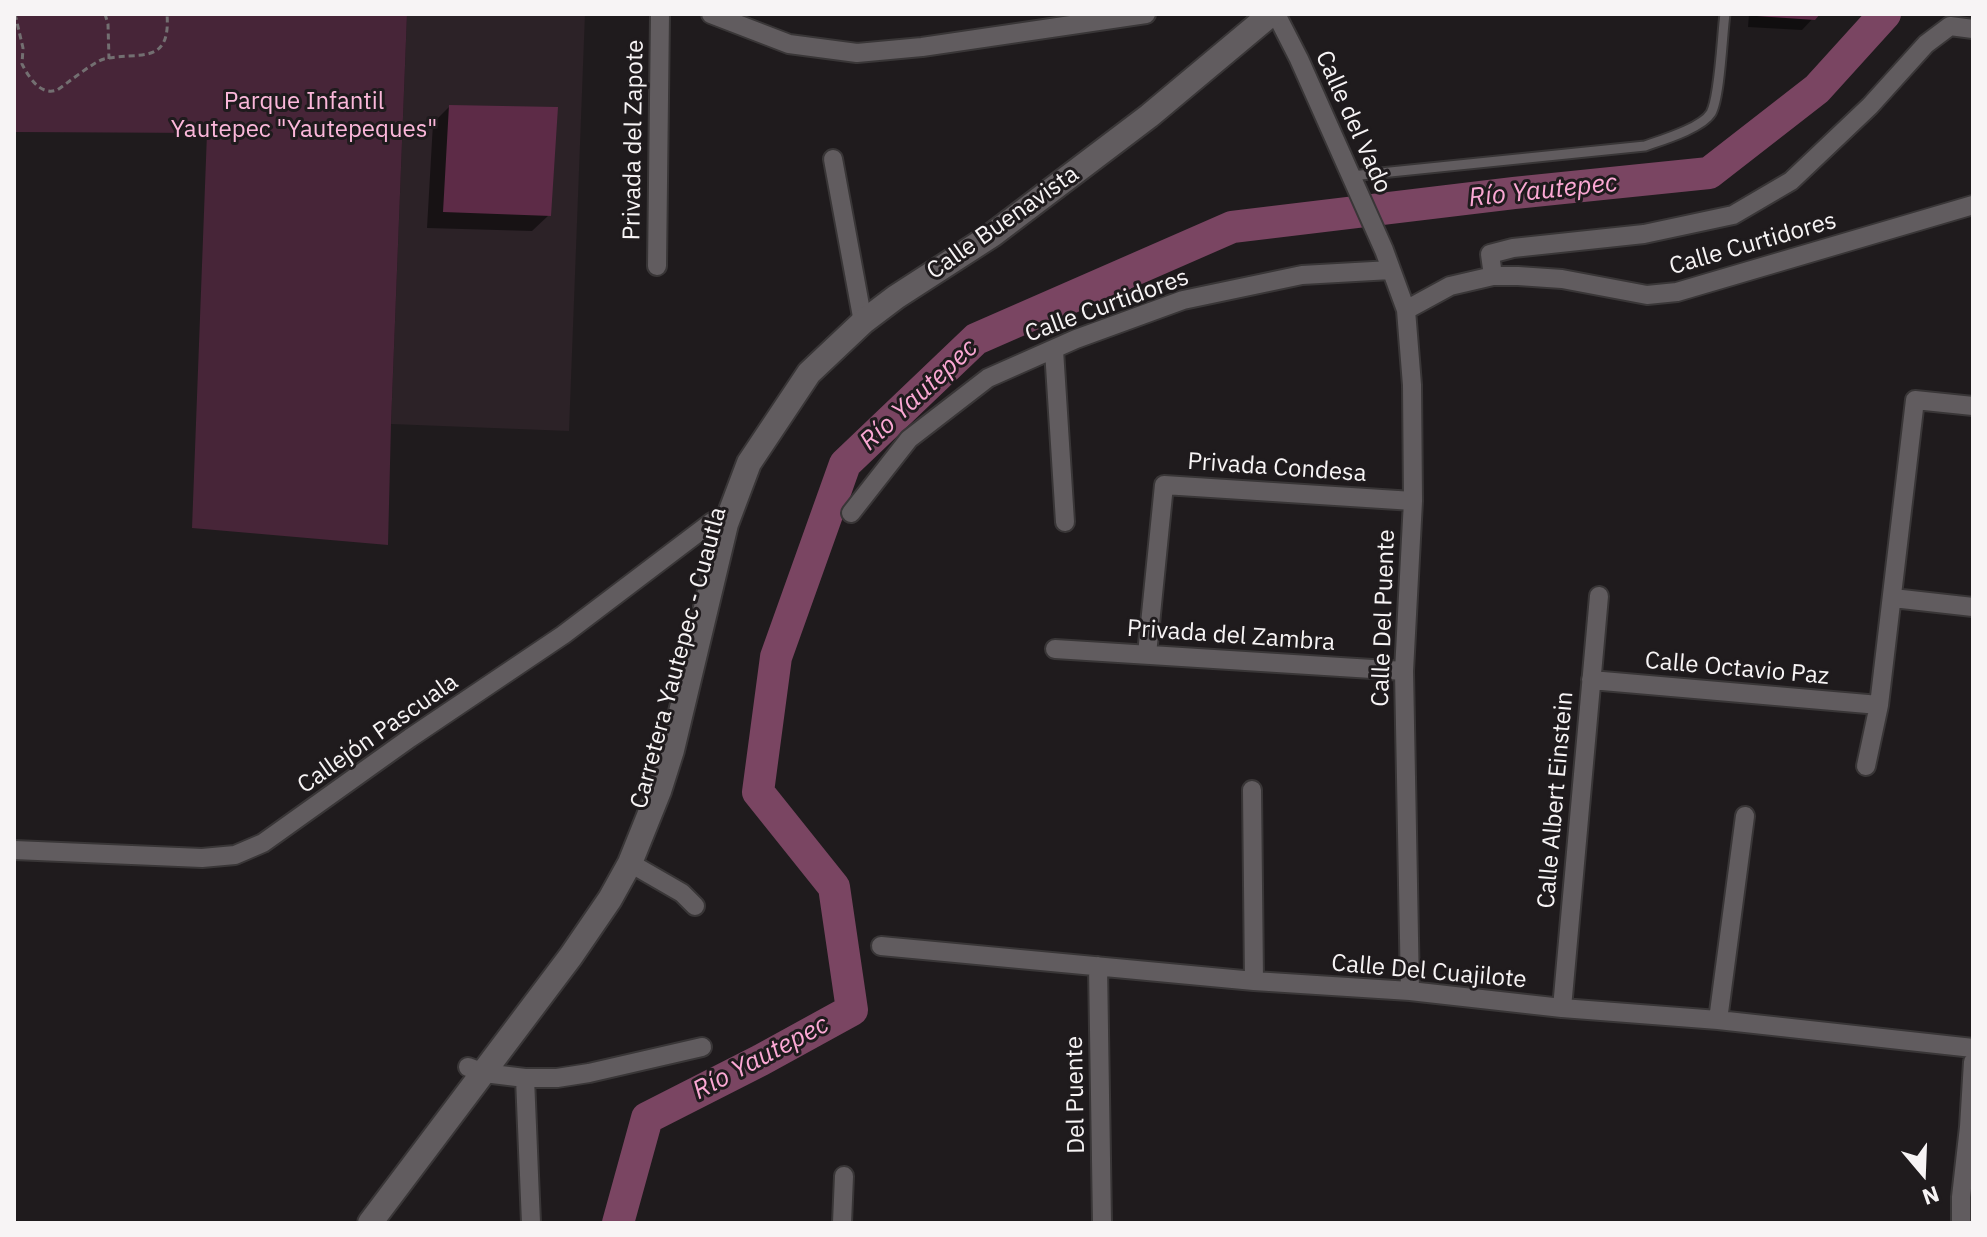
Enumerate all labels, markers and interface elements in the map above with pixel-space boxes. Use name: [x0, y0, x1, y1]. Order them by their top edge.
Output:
street label: Privada del Zapote: [618, 39, 650, 241]
street label: Calle del Vado: [1309, 46, 1397, 198]
park label: Parque Infantil Yautepec "Yautepeques": [171, 88, 437, 144]
street label: Calle Buenavista: [922, 160, 1084, 286]
water label: Río Yautepec: [1467, 168, 1619, 214]
street label: Calle Curtidores: [1666, 206, 1840, 282]
street label: Calle Curtidores: [1021, 263, 1193, 349]
water label: Río Yautepec: [854, 333, 984, 457]
street label: Privada Condesa: [1186, 447, 1368, 489]
street label: Carretera Yautepec - Cuautla: [625, 504, 733, 812]
street label: Calle Del Puente: [1367, 529, 1401, 707]
street label: Privada del Zambra: [1126, 614, 1336, 658]
street label: Calle Octavio Paz: [1644, 647, 1830, 691]
street label: Callejón Pascuala: [292, 668, 464, 800]
street label: Calle Albert Einstein: [1532, 690, 1580, 910]
street label: Calle Del Cuajilote: [1330, 949, 1528, 995]
water label: Río Yautepec: [688, 1009, 834, 1107]
street label: Del Puente: [1061, 1036, 1091, 1154]
north arrow: [1883, 1133, 1963, 1213]
text: N: [1919, 1180, 1943, 1212]

